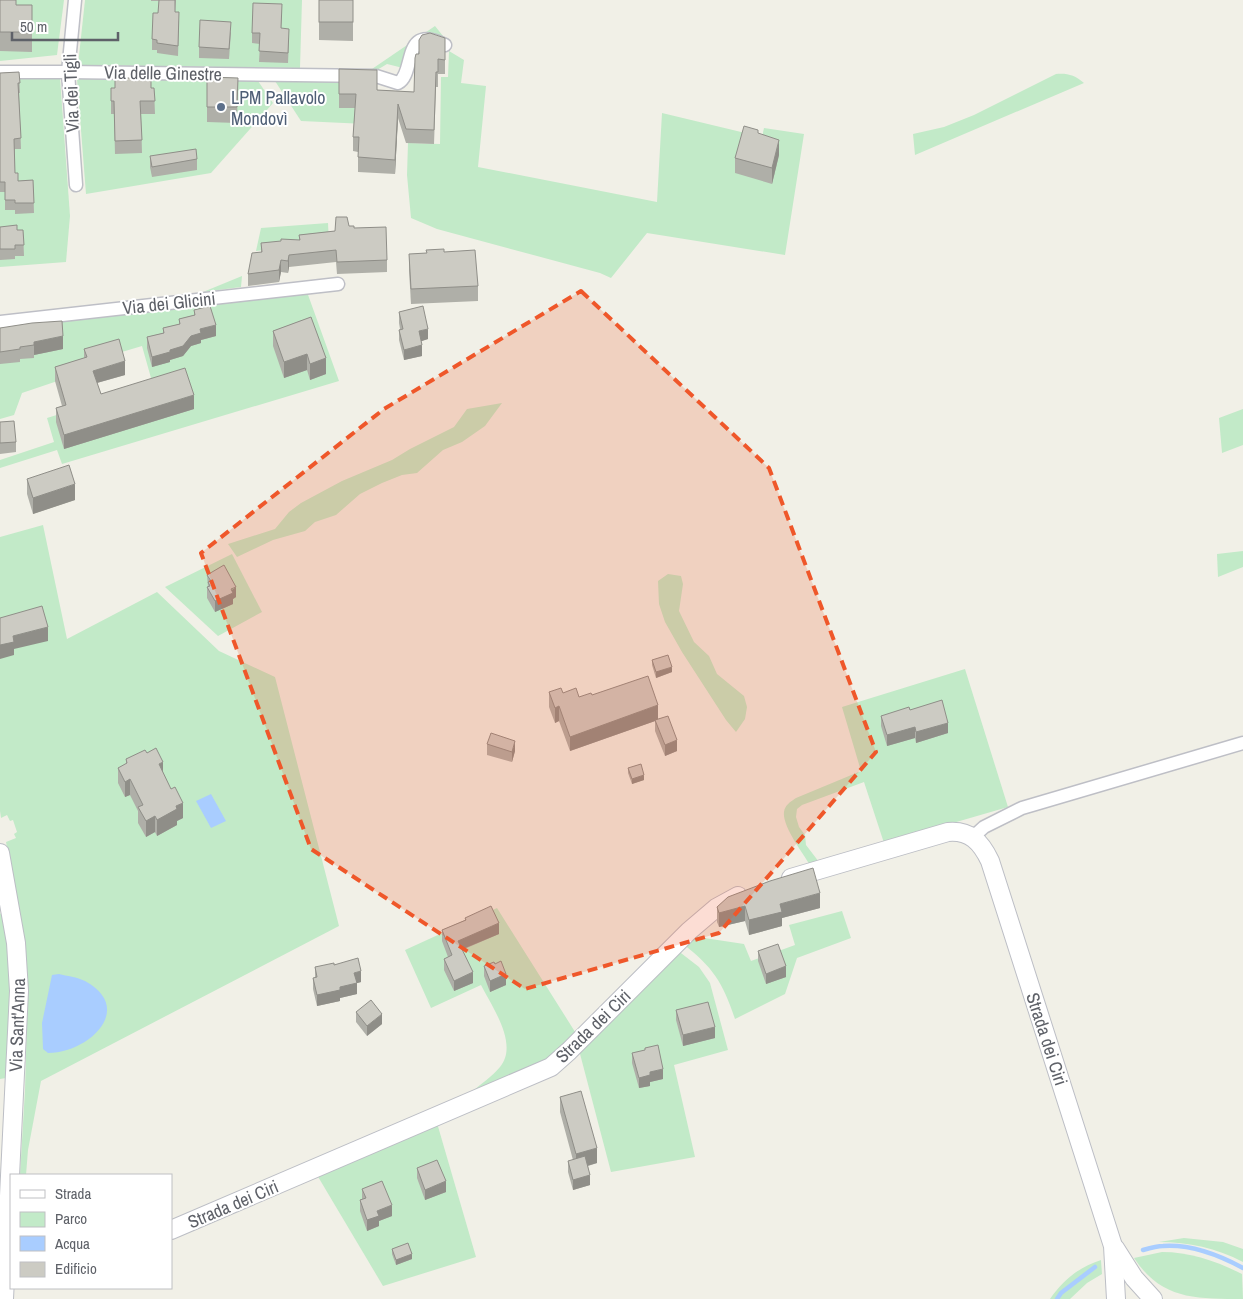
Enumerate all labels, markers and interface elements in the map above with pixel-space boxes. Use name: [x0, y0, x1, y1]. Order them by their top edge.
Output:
scale bar: [12, 10, 119, 42]
text: 50 m: [20, 16, 47, 37]
street label: Via dei Tigli: [57, 53, 85, 133]
street label: Via delle Ginestre: [104, 59, 222, 87]
place label: LPM Pallavolo Mondovì: [231, 85, 325, 131]
marker: LPM Pallavolo Mondovì: [215, 101, 227, 113]
street label: Via dei Glicini: [121, 286, 217, 320]
street label: Via Sant'Anna: [3, 978, 31, 1072]
street label: Strada dei Ciri: [550, 984, 636, 1068]
street label: Strada dei Ciri: [1020, 989, 1074, 1089]
legend: [10, 1174, 172, 1289]
street label: Strada dei Ciri: [184, 1174, 282, 1234]
text: Strada: [55, 1183, 91, 1204]
text: Parco: [55, 1208, 87, 1229]
text: Acqua: [54, 1233, 90, 1254]
text: Edificio: [55, 1258, 97, 1279]

